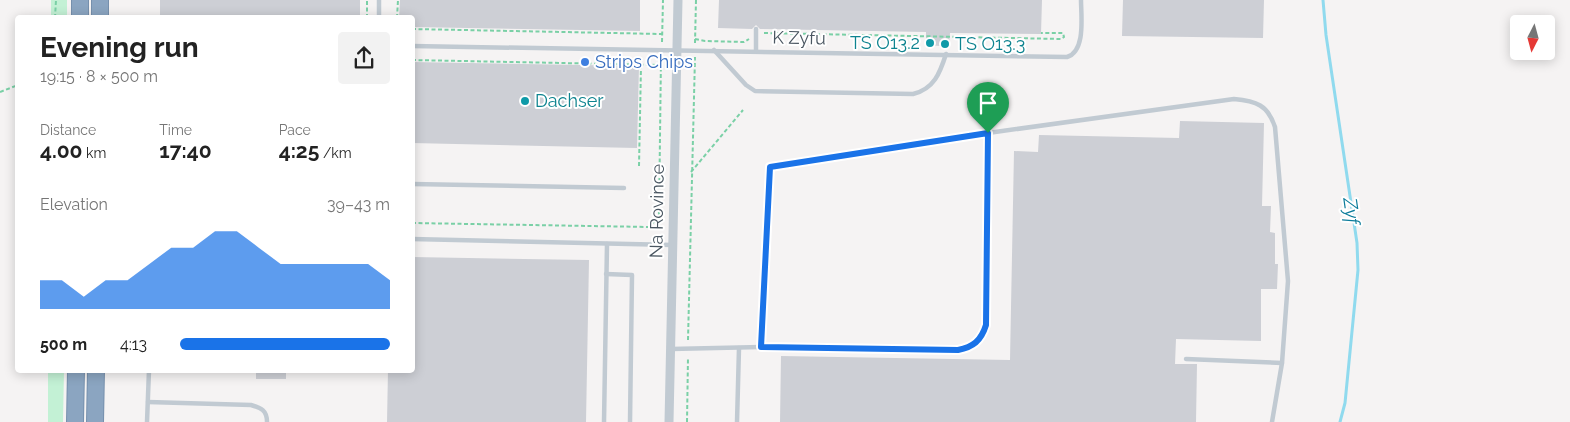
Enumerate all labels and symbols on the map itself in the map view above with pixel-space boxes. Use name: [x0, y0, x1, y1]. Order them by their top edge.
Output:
north arrow: [1510, 15, 1555, 60]
street label: K Zyfu: [772, 27, 826, 48]
place label: TS O13.2: [850, 32, 920, 53]
place label: TS O13.3: [955, 33, 1025, 54]
marker: TS O13.2: [924, 37, 936, 49]
marker: TS O13.3: [939, 38, 951, 50]
place label: Strips Chips: [595, 51, 693, 72]
marker: Strips Chips: [579, 56, 591, 68]
pin: [967, 82, 1009, 133]
place label: Dachser: [535, 90, 604, 111]
marker: Dachser: [519, 95, 531, 107]
street label: Na Rovince: [645, 163, 668, 258]
water label: Zyf: [1339, 195, 1365, 229]

